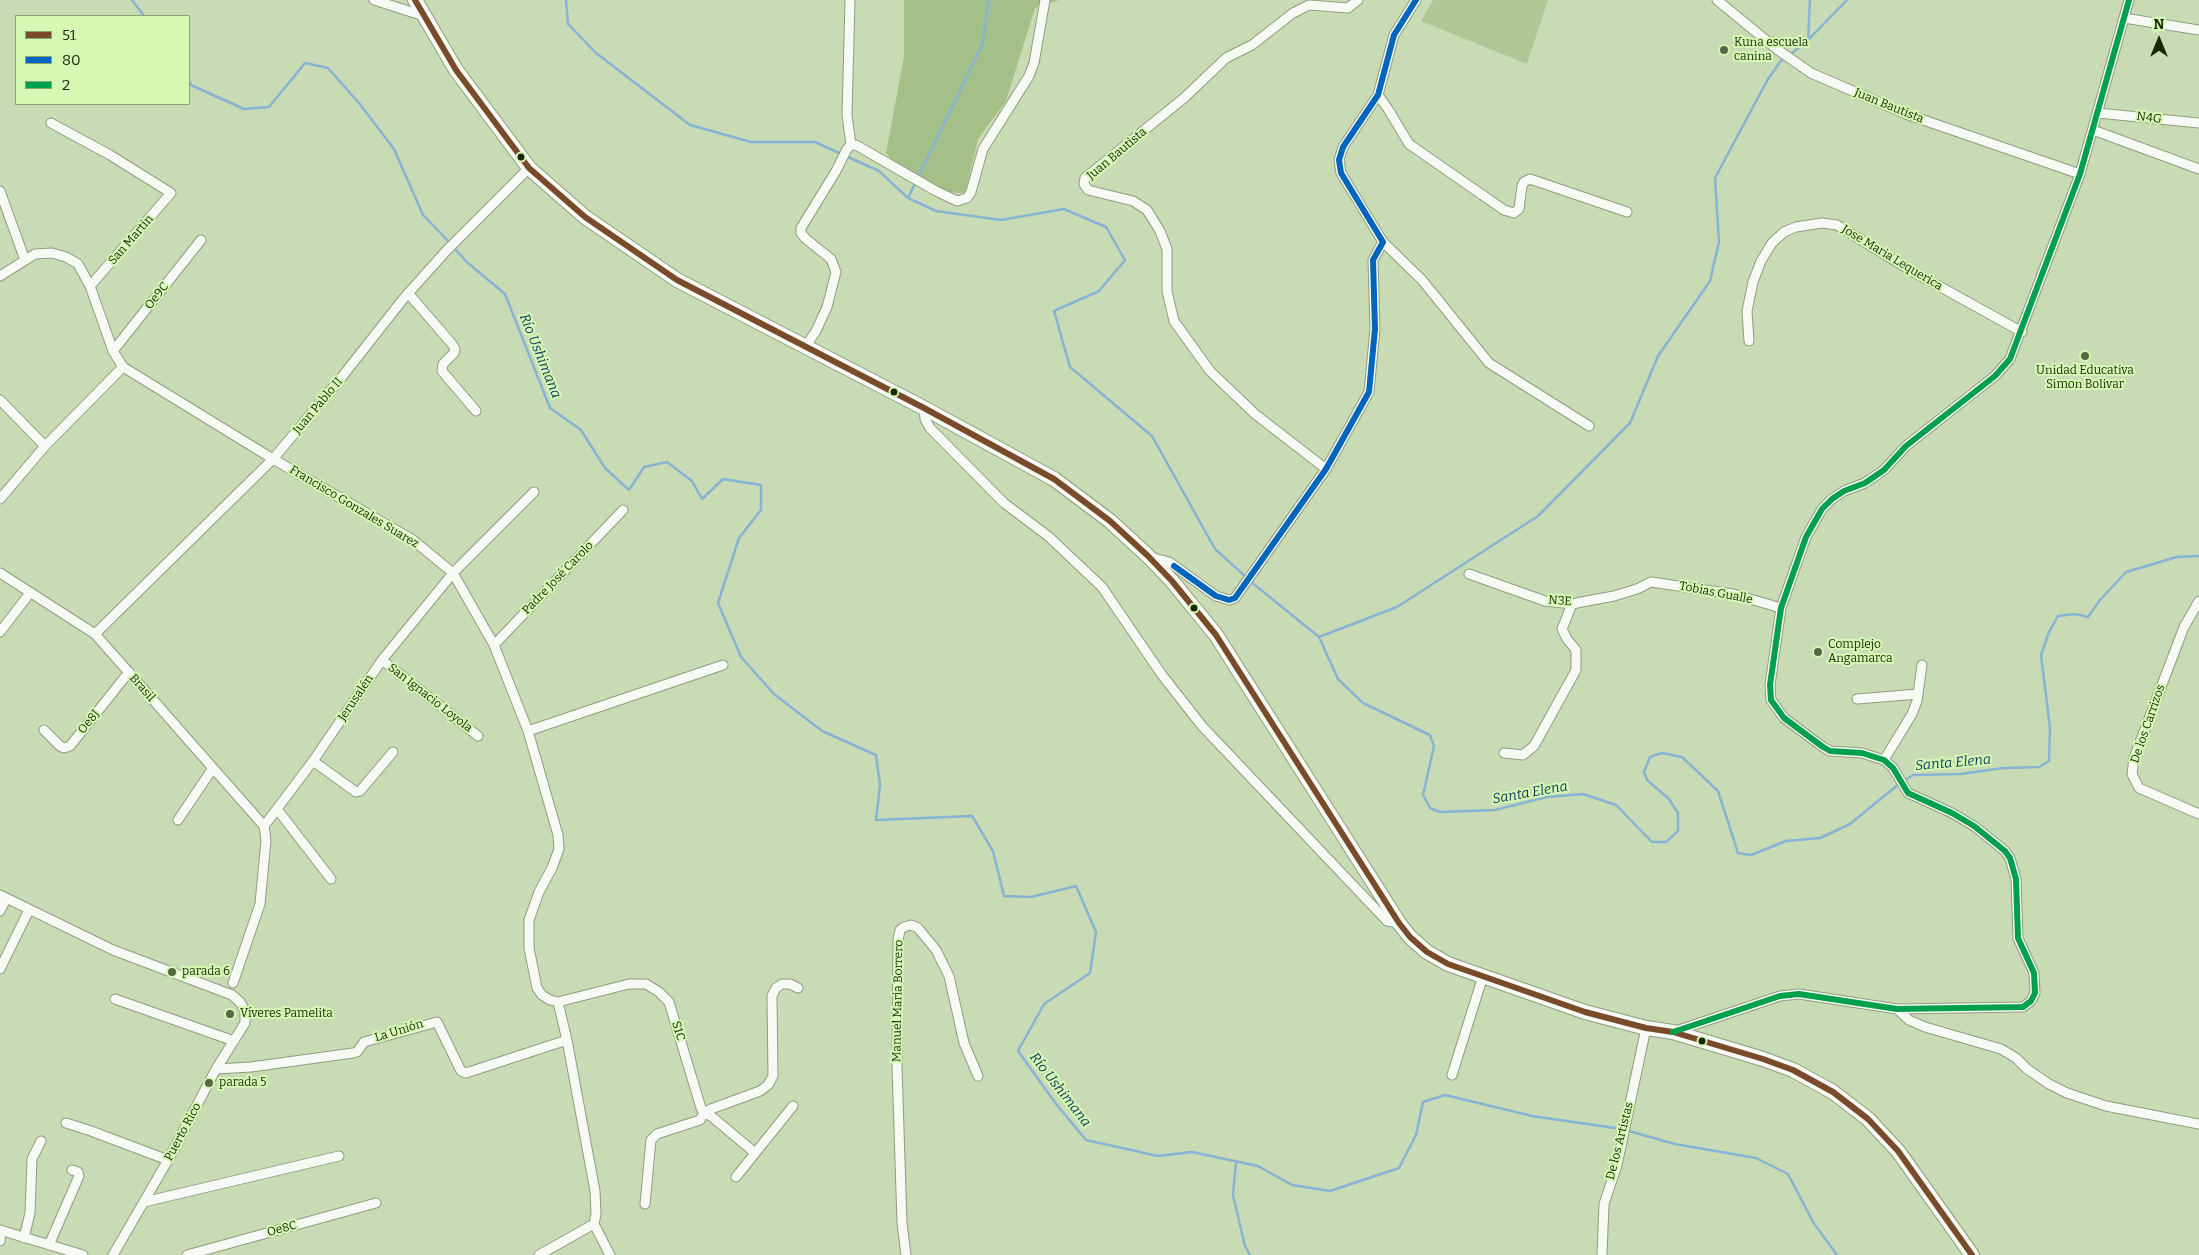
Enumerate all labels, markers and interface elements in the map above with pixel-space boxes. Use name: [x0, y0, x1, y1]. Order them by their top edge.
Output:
legend: [15, 15, 190, 105]
north arrow: [2134, 15, 2184, 65]
text: N: [2154, 16, 2164, 33]
text: 51: [62, 26, 76, 44]
place label: Kuna escuela canina: [1734, 36, 1808, 64]
marker: Kuna escuela canina: [1718, 44, 1730, 56]
text: 80: [62, 51, 81, 69]
text: 2: [62, 76, 70, 94]
street label: Juan Bautista: [1852, 86, 1926, 126]
street label: N4G: [2136, 109, 2162, 127]
street label: Juan Bautista: [1084, 125, 1150, 183]
unlabelled marker: [516, 152, 526, 162]
street label: San Martin: [105, 212, 157, 268]
street label: Jose Maria Lequerica: [1839, 222, 1945, 294]
street label: Oe9C: [142, 280, 172, 312]
water label: Río Ushimana: [515, 311, 565, 401]
marker: Unidad Educativa Simon Bolivar: [2079, 350, 2091, 362]
place label: Unidad Educativa Simon Bolivar: [2036, 364, 2134, 392]
street label: Juan Pablo II: [290, 375, 346, 437]
unlabelled marker: [889, 387, 899, 397]
street label: Francisco Gonzales Suarez: [287, 463, 421, 551]
street label: Padre José Carolo: [519, 538, 597, 618]
street label: Tobias Gualle: [1678, 579, 1754, 607]
street label: N3E: [1548, 593, 1572, 609]
unlabelled marker: [1189, 603, 1199, 613]
place label: Complejo Angamarca: [1828, 638, 1893, 666]
marker: Complejo Angamarca: [1812, 646, 1824, 658]
street label: San Ignacio Loyola: [385, 661, 475, 735]
street label: Brasil: [126, 671, 158, 705]
street label: Jerusalén: [335, 672, 377, 724]
street label: De los Carrizos: [2128, 683, 2168, 765]
street label: Oe8J: [75, 707, 103, 737]
water label: Santa Elena: [1914, 751, 1992, 775]
water label: Santa Elena: [1491, 778, 1569, 808]
street label: Manuel Maria Borrero: [890, 940, 906, 1062]
place label: parada 6: [182, 965, 230, 979]
marker: parada 6: [166, 966, 178, 978]
place label: Víveres Pamelita: [240, 1007, 333, 1021]
marker: Víveres Pamelita: [224, 1008, 236, 1020]
street label: La Unión: [373, 1017, 425, 1045]
street label: S1C: [668, 1019, 688, 1043]
unlabelled marker: [1697, 1036, 1707, 1046]
water label: Río Ushimana: [1026, 1050, 1094, 1130]
place label: parada 5: [219, 1076, 267, 1090]
marker: parada 5: [203, 1077, 215, 1089]
street label: Puerto Rico: [162, 1100, 204, 1164]
street label: De los Artistas: [1603, 1101, 1637, 1181]
street label: Oe8C: [266, 1218, 298, 1240]

